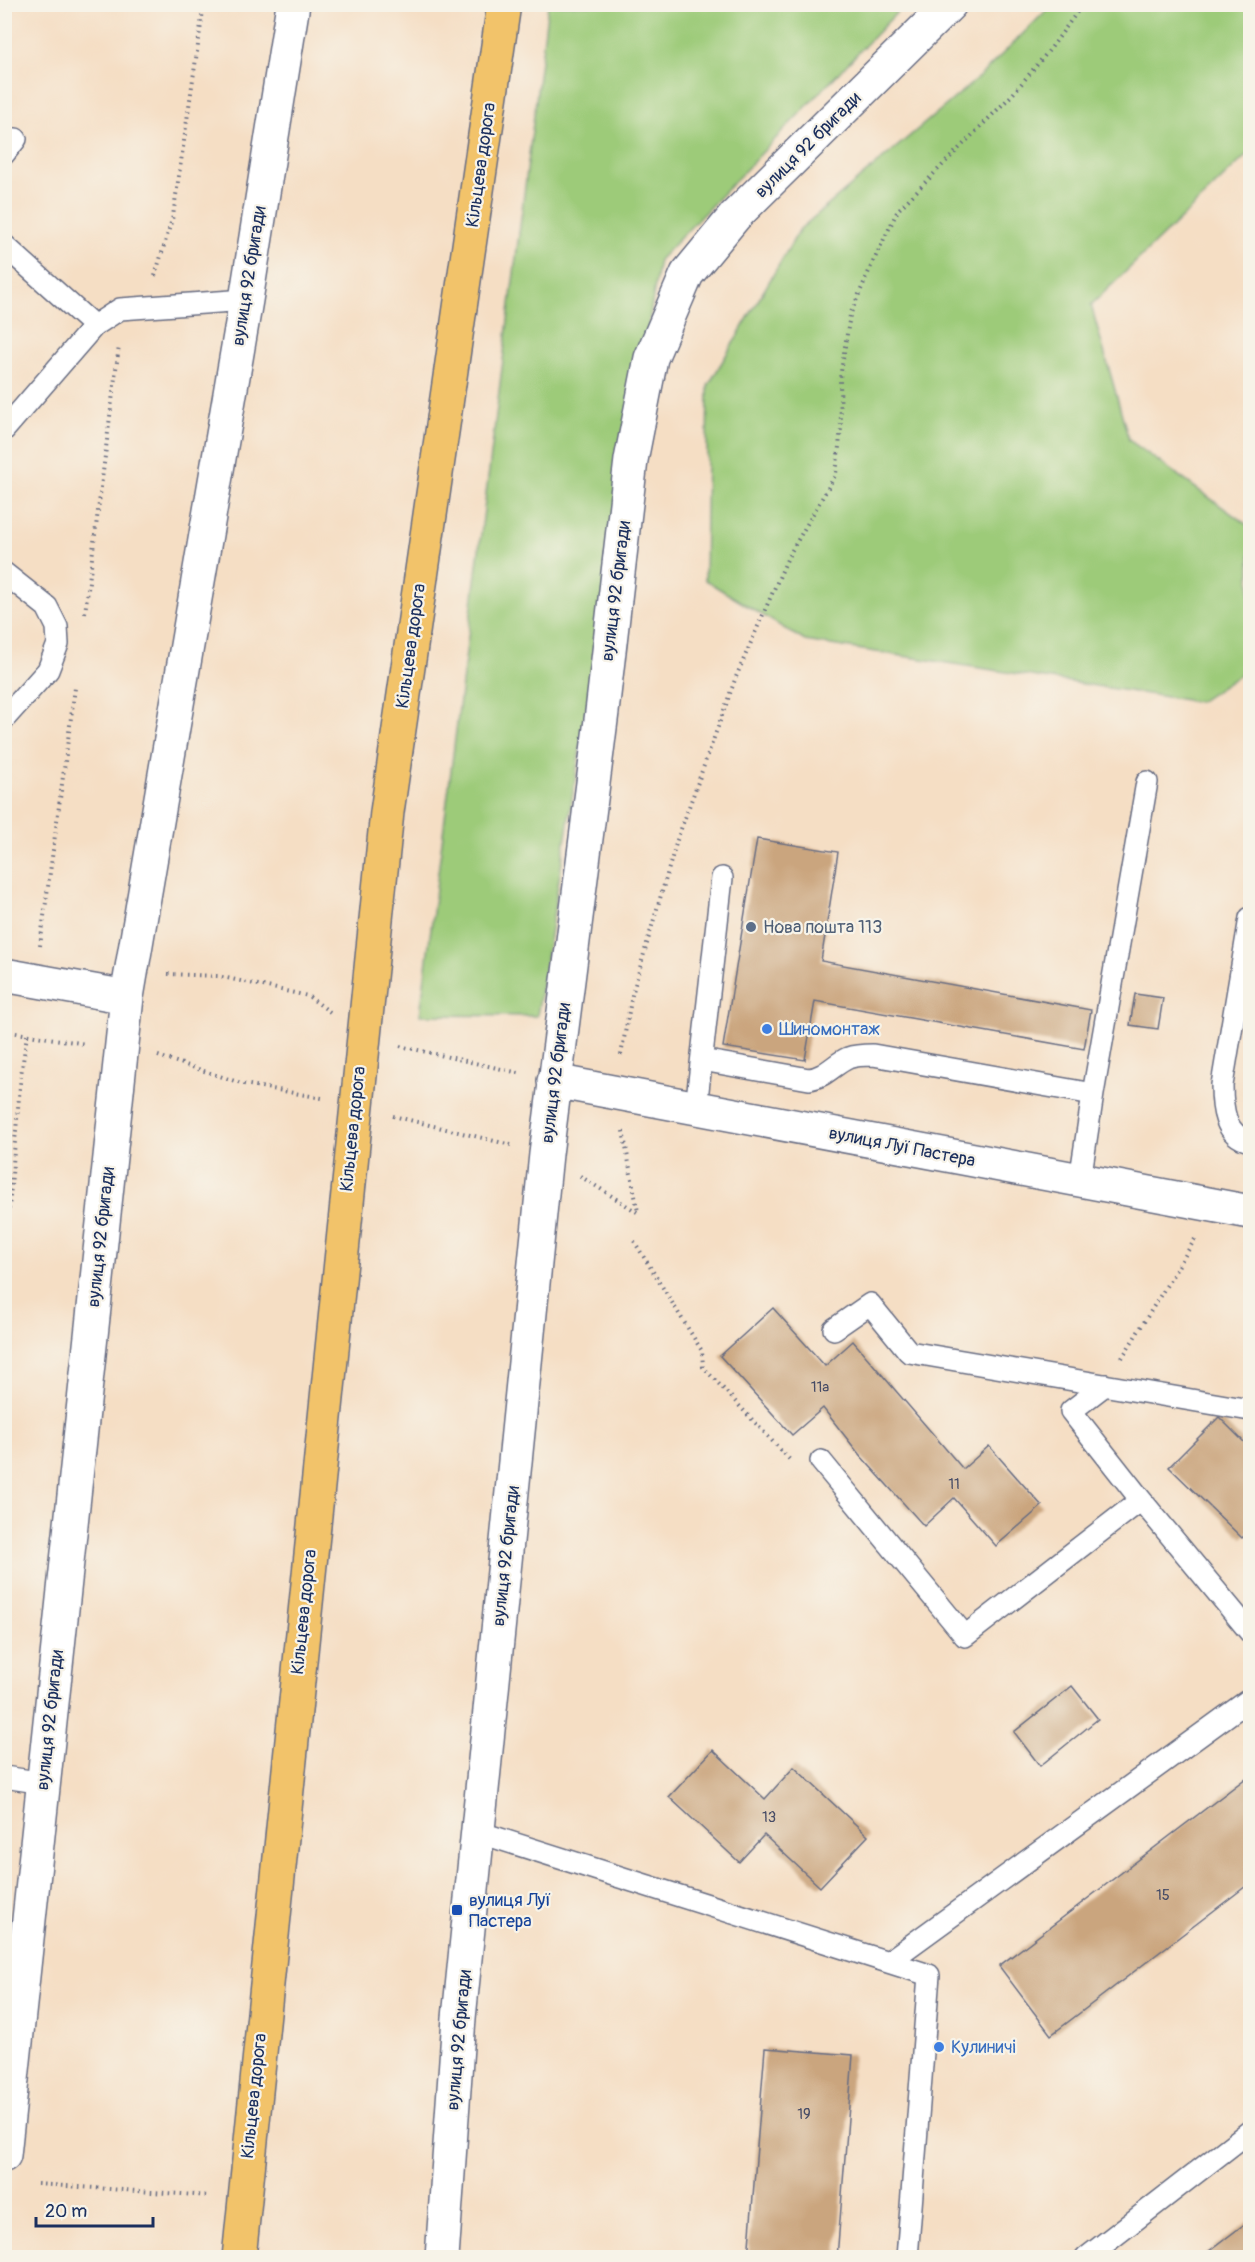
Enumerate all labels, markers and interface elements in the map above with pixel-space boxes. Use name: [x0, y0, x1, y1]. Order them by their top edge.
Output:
street label: вулиця 92 бригади: [750, 87, 866, 203]
street label: Кільцева дорога: [461, 101, 501, 229]
street label: вулиця 92 бригади: [227, 205, 271, 347]
street label: вулиця 92 бригади: [596, 520, 636, 662]
street label: Кільцева дорога: [391, 582, 431, 710]
place label: Нова пошта 113: [763, 916, 882, 939]
marker: Нова пошта 113: [744, 920, 758, 934]
street label: вулиця 92 бригади: [536, 1002, 576, 1144]
place label: Шиномонтаж: [779, 1018, 880, 1041]
marker: Шиномонтаж: [760, 1022, 774, 1036]
street label: Кільцева дорога: [335, 1065, 371, 1193]
street label: вулиця Луї Пастера: [827, 1122, 977, 1172]
street label: вулиця 92 бригади: [82, 1166, 120, 1308]
house number: 11а: [811, 1378, 829, 1397]
house number: 11: [948, 1475, 960, 1494]
street label: вулиця 92 бригади: [487, 1485, 525, 1627]
street label: Кільцева дорога: [286, 1548, 322, 1676]
street label: вулиця 92 бригади: [31, 1649, 69, 1791]
house number: 13: [762, 1808, 776, 1827]
house number: 15: [1156, 1886, 1170, 1905]
place label: вулиця Луї Пастера: [469, 1889, 551, 1933]
marker: вулиця Луї Пастера: [450, 1903, 464, 1917]
street label: вулиця 92 бригади: [441, 1969, 477, 2111]
street label: Кільцева дорога: [236, 2032, 272, 2160]
place label: Кулиничі: [951, 2036, 1016, 2059]
marker: Кулиничі: [932, 2040, 946, 2054]
house number: 19: [797, 2105, 811, 2124]
scale bar: [36, 2190, 153, 2228]
text: 20 m: [45, 2200, 87, 2223]

